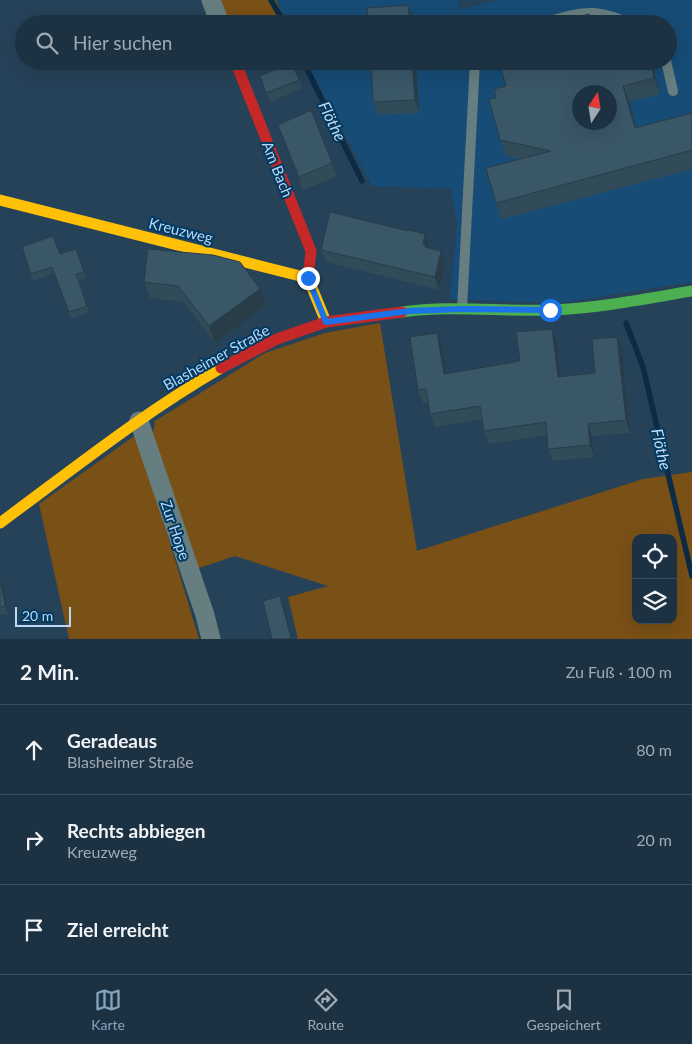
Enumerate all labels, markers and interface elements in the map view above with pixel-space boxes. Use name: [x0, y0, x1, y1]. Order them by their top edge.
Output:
search box: [15, 15, 677, 70]
icon: search: [33, 29, 61, 57]
text: Hier suchen: [73, 31, 172, 54]
north arrow: [572, 85, 617, 130]
water label: Flöthe: [315, 98, 351, 144]
street label: Am Bach: [259, 138, 297, 200]
street label: Kreuzweg: [147, 213, 215, 247]
route end: [297, 267, 320, 290]
route start: [539, 299, 562, 322]
street label: Blasheimer Straße: [160, 320, 272, 394]
water label: Flöthe: [648, 426, 676, 472]
street label: Zur Hope: [157, 498, 195, 562]
map controls: [632, 534, 677, 624]
button: locate: [632, 534, 677, 579]
button: layers: [632, 579, 677, 624]
scale bar: [15, 604, 71, 627]
text: 20 m: [22, 607, 53, 624]
text: 2 Min.: [20, 659, 79, 684]
text: Zu Fuß · 100 m: [566, 662, 672, 681]
text: Geradeaus: [67, 729, 157, 752]
icon: ahead: [20, 736, 48, 764]
text: 80 m: [636, 740, 672, 759]
text: Blasheimer Straße: [67, 752, 194, 771]
text: Rechts abbiegen: [67, 819, 205, 842]
icon: right: [20, 826, 48, 854]
text: 20 m: [636, 830, 672, 849]
text: Kreuzweg: [67, 842, 137, 861]
icon: arrive: [20, 916, 48, 944]
text: Ziel erreicht: [67, 918, 169, 941]
tab: Karte: [91, 986, 125, 1033]
tab: Route: [308, 986, 344, 1033]
tab: Gespeichert: [527, 986, 601, 1033]

